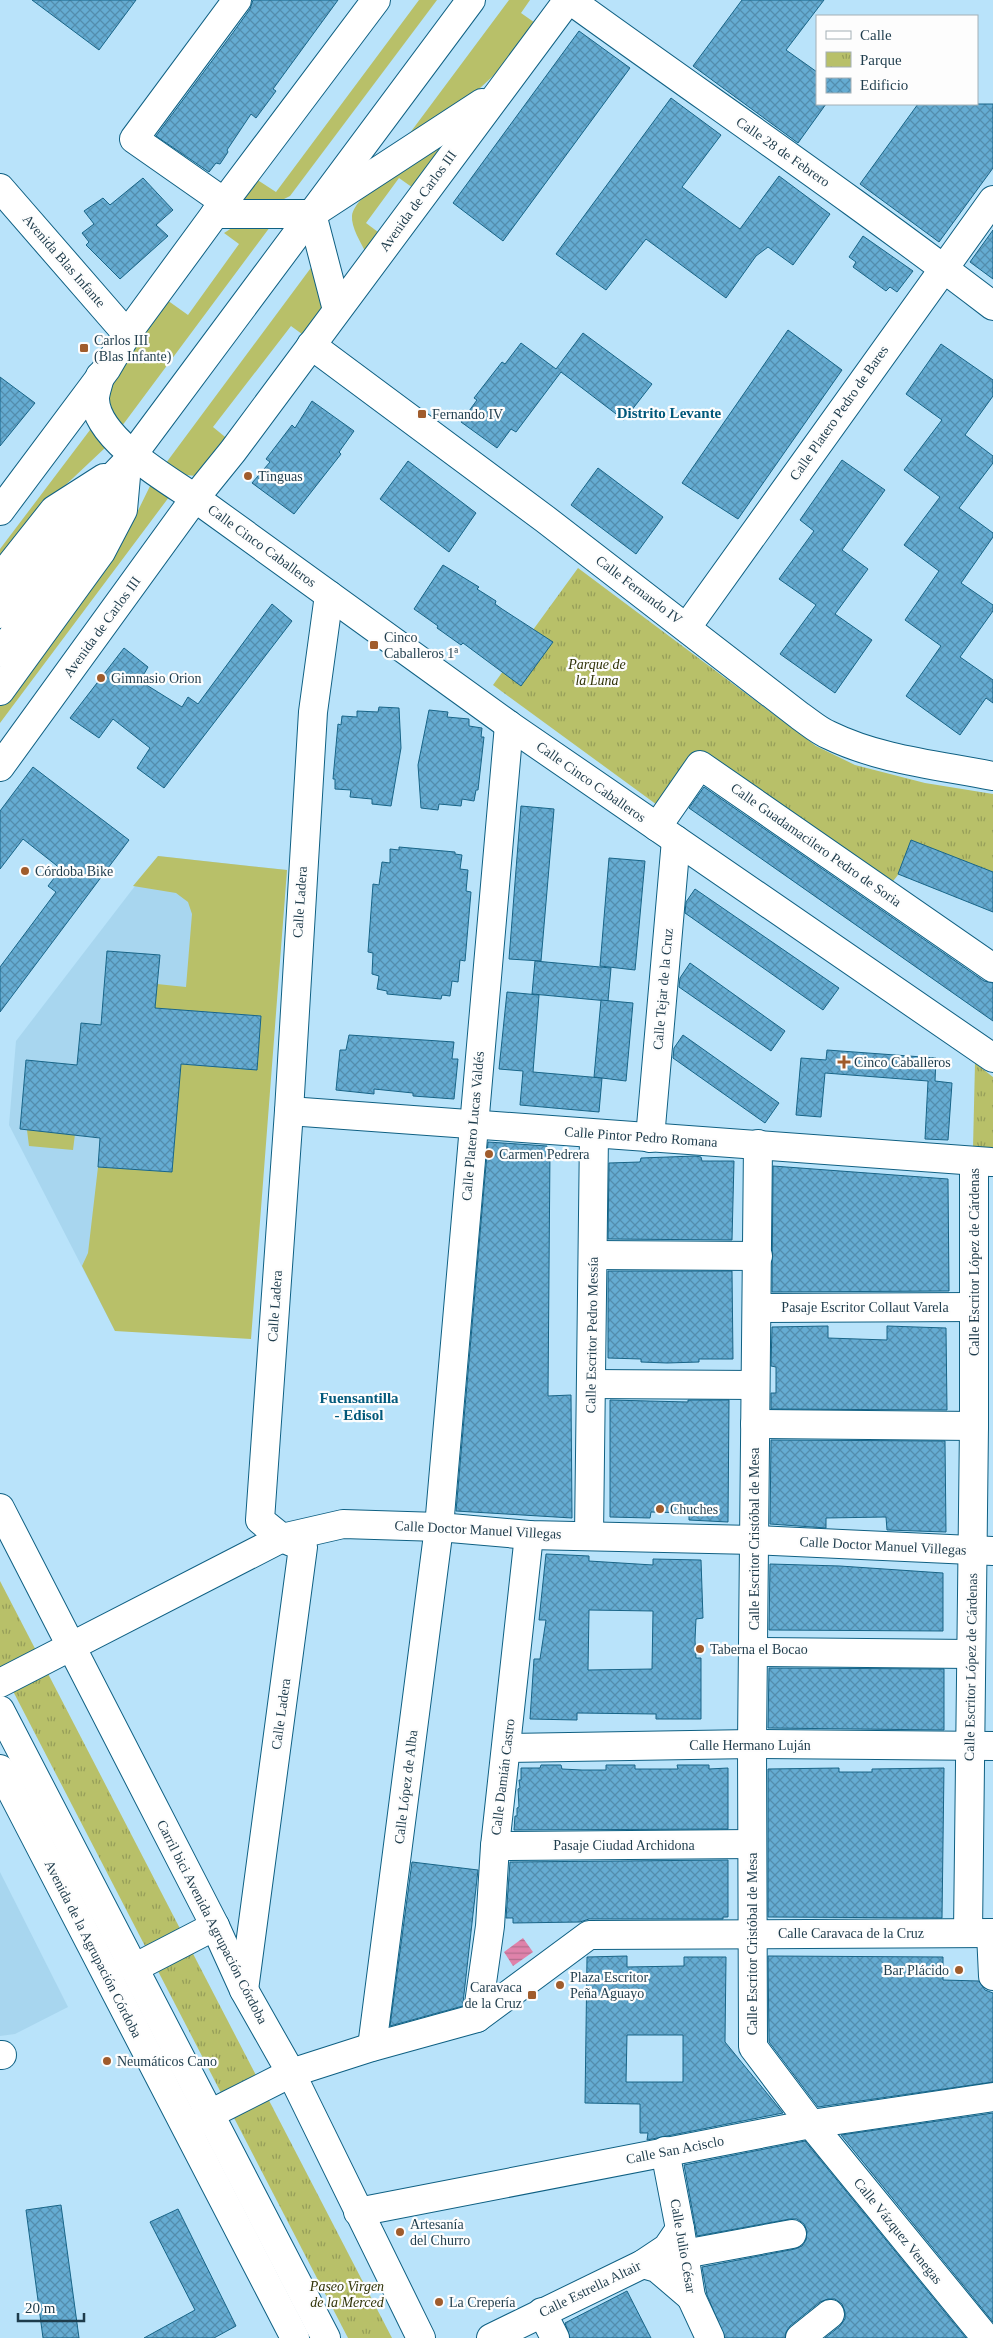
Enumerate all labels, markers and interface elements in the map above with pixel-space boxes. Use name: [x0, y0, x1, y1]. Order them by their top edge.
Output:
legend: [816, 15, 978, 105]
text: Calle: [860, 27, 892, 43]
text: Parque: [860, 52, 902, 68]
text: Edificio: [860, 77, 908, 93]
street label: Calle 28 de Febrero: [733, 114, 833, 190]
street label: Avenida de Carlos III: [376, 148, 460, 254]
street label: Avenida Blas Infante: [20, 212, 108, 310]
place label: Carlos III (Blas Infante): [94, 333, 172, 365]
marker: Carlos III (Blas Infante): [78, 342, 90, 354]
street label: Calle Platero Pedro de Bares: [787, 343, 891, 483]
district label: Distrito Levante: [617, 405, 722, 421]
place label: Fernando IV: [432, 407, 503, 422]
marker: Fernando IV: [416, 408, 428, 420]
place label: Tinguas: [258, 469, 303, 484]
marker: Tinguas: [242, 470, 254, 482]
street label: Calle Cinco Caballeros: [205, 502, 319, 590]
street label: Calle Fernando IV: [593, 553, 685, 627]
street label: Avenida de Carlos III: [60, 574, 144, 680]
place label: Cinco Caballeros 1ª: [384, 630, 458, 661]
marker: Cinco Caballeros 1ª: [368, 639, 380, 651]
park label: Parque de la Luna: [567, 657, 626, 688]
place label: Gimnasio Orion: [111, 671, 202, 686]
marker: Gimnasio Orion: [95, 672, 107, 684]
street label: Calle Cinco Caballeros: [534, 739, 648, 825]
street label: Calle Guadamacilero Pedro de Soria: [728, 780, 905, 910]
place label: Córdoba Bike: [35, 864, 113, 879]
marker: Córdoba Bike: [19, 865, 31, 877]
street label: Calle Ladera: [290, 865, 310, 938]
street label: Calle Tejar de la Cruz: [650, 927, 676, 1051]
street label: Calle Platero Lucas Valdés: [459, 1051, 487, 1201]
place label: Cinco Caballeros: [854, 1055, 951, 1070]
marker: Cinco Caballeros: [838, 1056, 850, 1068]
street label: Calle Pintor Pedro Romana: [564, 1124, 719, 1150]
place label: Carmen Pedrera: [499, 1147, 590, 1162]
marker: Carmen Pedrera: [483, 1148, 495, 1160]
street label: Calle Escritor López de Cárdenas: [967, 1168, 982, 1356]
street label: Calle Escritor Pedro Messía: [583, 1256, 601, 1413]
street label: Calle Ladera: [265, 1269, 285, 1342]
street label: Pasaje Escritor Collaut Varela: [781, 1300, 949, 1315]
district label: Fuensantilla - Edisol: [319, 1390, 399, 1423]
street label: Calle Escritor Cristóbal de Mesa: [747, 1447, 762, 1630]
place label: Chuches: [670, 1502, 718, 1517]
marker: Chuches: [654, 1503, 666, 1515]
street label: Calle Doctor Manuel Villegas: [394, 1518, 562, 1542]
street label: Calle Doctor Manuel Villegas: [799, 1534, 967, 1558]
street label: Calle Escritor López de Cárdenas: [962, 1573, 980, 1761]
place label: Taberna el Bocao: [710, 1642, 808, 1657]
marker: Taberna el Bocao: [694, 1643, 706, 1655]
street label: Calle Ladera: [269, 1677, 294, 1751]
street label: Calle Damián Castro: [488, 1718, 518, 1836]
street label: Calle López de Alba: [392, 1728, 421, 1845]
street label: Calle Hermano Luján: [689, 1738, 811, 1753]
street label: Carril bici Avenida Agrupación Córdoba: [154, 1818, 271, 2027]
street label: Pasaje Ciudad Archidona: [553, 1838, 696, 1853]
street label: Calle Escritor Cristóbal de Mesa: [745, 1852, 760, 2035]
street label: Avenida de la Agrupación Córdoba: [42, 1858, 145, 2041]
street label: Calle Caravaca de la Cruz: [778, 1926, 924, 1941]
place label: Bar Plácido: [883, 1963, 949, 1978]
marker: Bar Plácido: [953, 1964, 965, 1976]
place label: Plaza Escritor Peña Aguayo: [570, 1970, 648, 2001]
marker: Plaza Escritor Peña Aguayo: [554, 1979, 566, 1991]
place label: Caravaca de la Cruz: [464, 1980, 523, 2011]
marker: Caravaca de la Cruz: [526, 1989, 538, 2001]
place label: Neumáticos Cano: [117, 2054, 217, 2069]
marker: Neumáticos Cano: [101, 2055, 113, 2067]
street label: Calle San Acisclo: [625, 2133, 725, 2167]
street label: Calle Vázquez Venegas: [851, 2175, 945, 2287]
street label: Calle Julio César: [667, 2198, 699, 2295]
place label: Artesanía del Churro: [410, 2217, 470, 2248]
marker: Artesanía del Churro: [394, 2226, 406, 2238]
street label: Calle Estrella Altair: [537, 2258, 644, 2320]
park label: Paseo Virgen de la Merced: [309, 2279, 385, 2310]
scale bar: [18, 2290, 84, 2322]
place label: La Crepería: [449, 2295, 516, 2310]
marker: La Crepería: [433, 2296, 445, 2308]
text: 20 m: [25, 2300, 56, 2316]

